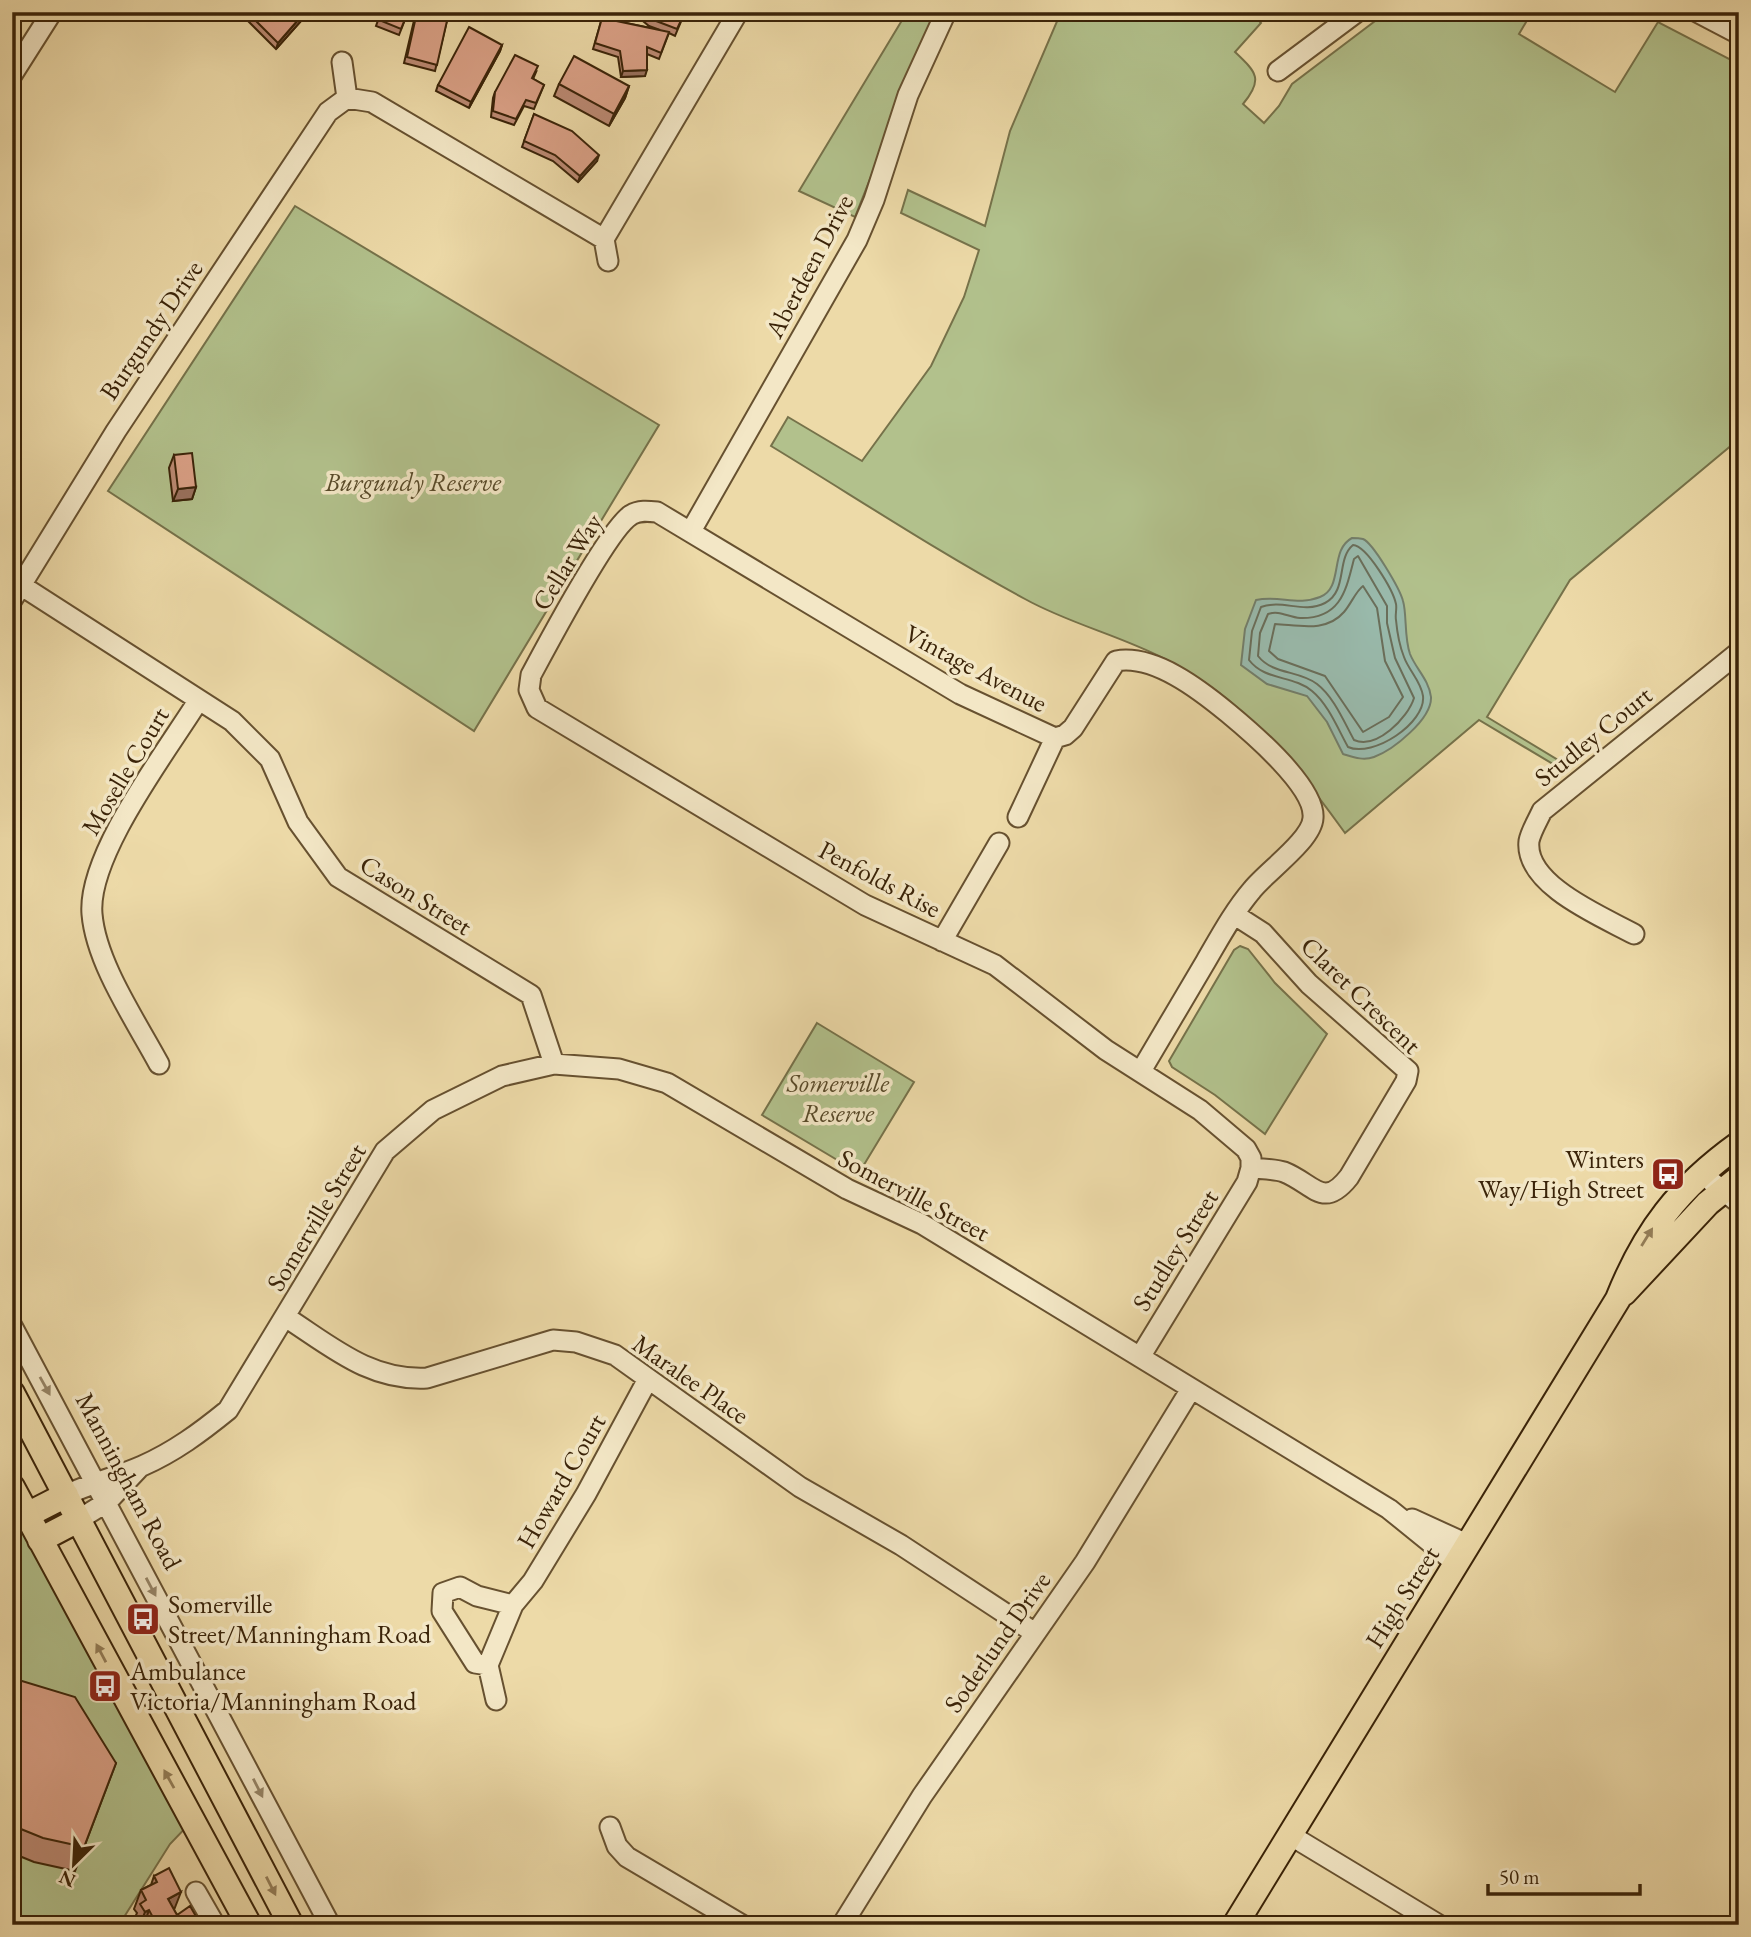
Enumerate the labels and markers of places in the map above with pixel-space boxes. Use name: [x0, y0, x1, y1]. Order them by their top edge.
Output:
place label: Winters Way/High Street: [1478, 1142, 1644, 1206]
bus stop icon: Winters Way/High Street: [1649, 1155, 1687, 1193]
place label: Somerville Street/Manningham Road: [168, 1587, 432, 1651]
bus stop icon: Somerville Street/Manningham Road: [124, 1600, 162, 1638]
place label: Ambulance Victoria/Manningham Road: [129, 1654, 417, 1718]
bus stop icon: Ambulance Victoria/Manningham Road: [86, 1667, 124, 1705]

